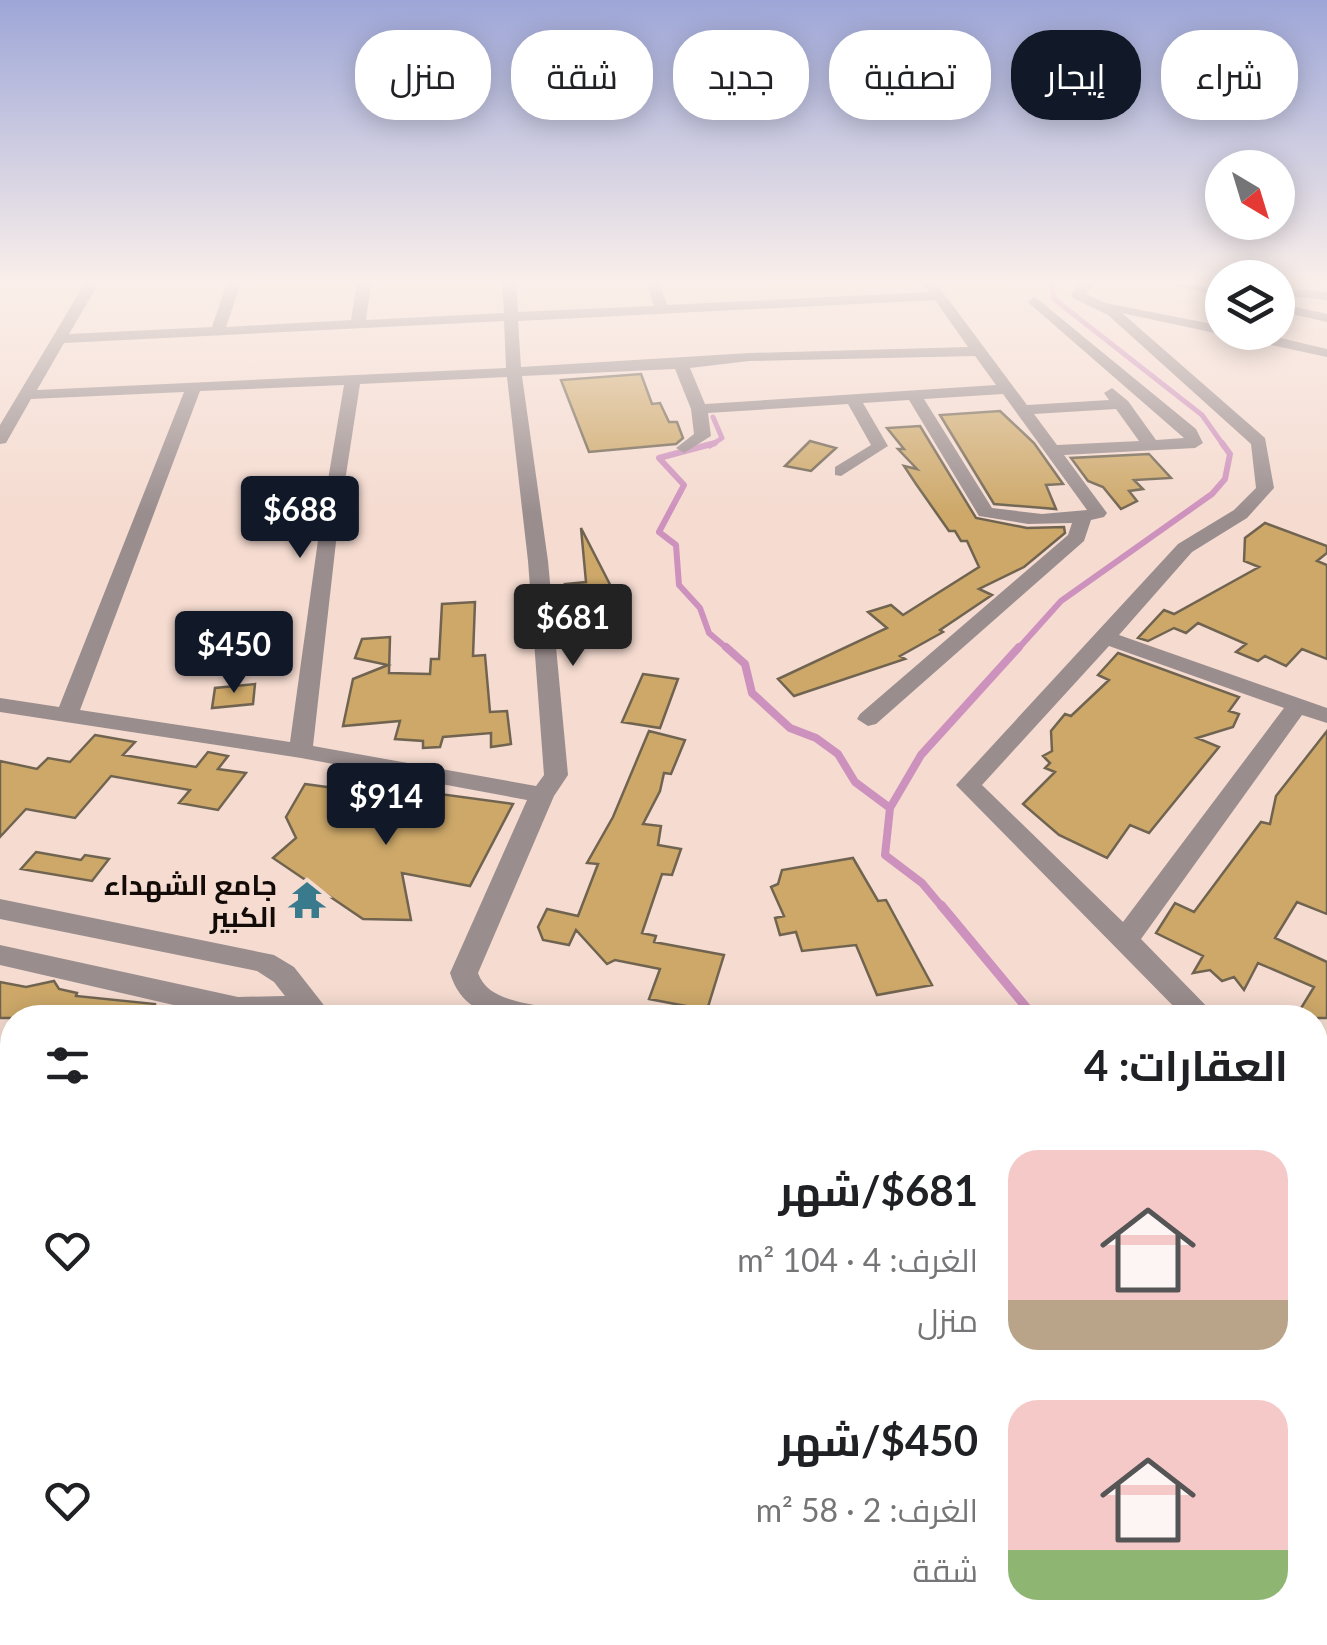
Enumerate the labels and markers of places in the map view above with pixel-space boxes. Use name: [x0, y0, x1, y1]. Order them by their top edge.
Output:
pin: $688: [241, 476, 359, 561]
pin: $681: [514, 584, 632, 669]
pin: $450: [175, 611, 293, 696]
pin: $914: [327, 763, 445, 848]
place label: جامع الشهداء الكبير: [104, 867, 277, 934]
temple icon: جامع الشهداء الكبير: [286, 879, 328, 921]

